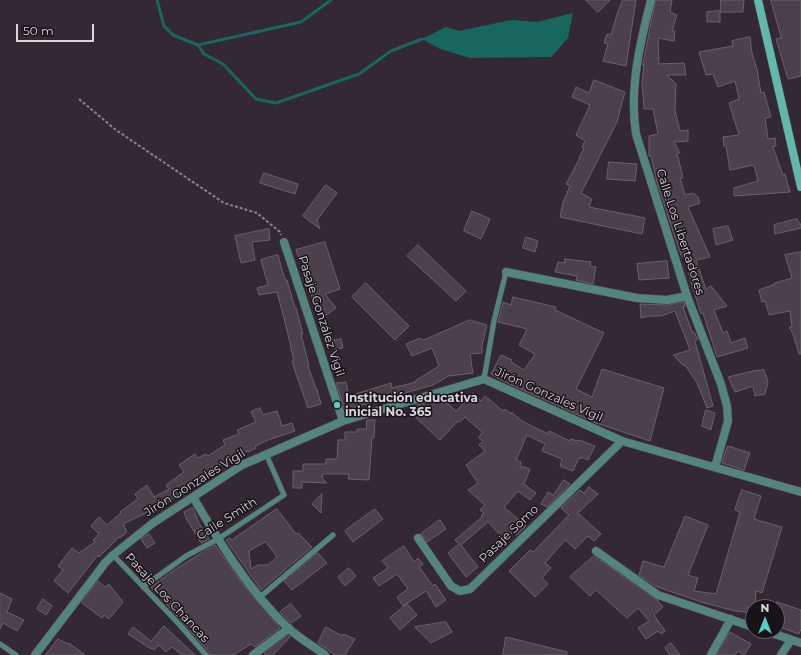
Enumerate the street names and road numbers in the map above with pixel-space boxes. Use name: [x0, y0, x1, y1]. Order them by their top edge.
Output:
street label: Calle Los Libertadores: [653, 167, 707, 297]
street label: Pasaje González Vigil: [295, 254, 347, 378]
street label: Jirón Gonzales Vigil: [493, 365, 605, 425]
street label: Jirón Gonzales Vigil: [142, 446, 248, 520]
street label: Calle Smith: [194, 495, 260, 543]
street label: Pasaje Somo: [476, 502, 542, 566]
street label: Pasaje Los Chancas: [122, 550, 212, 646]

